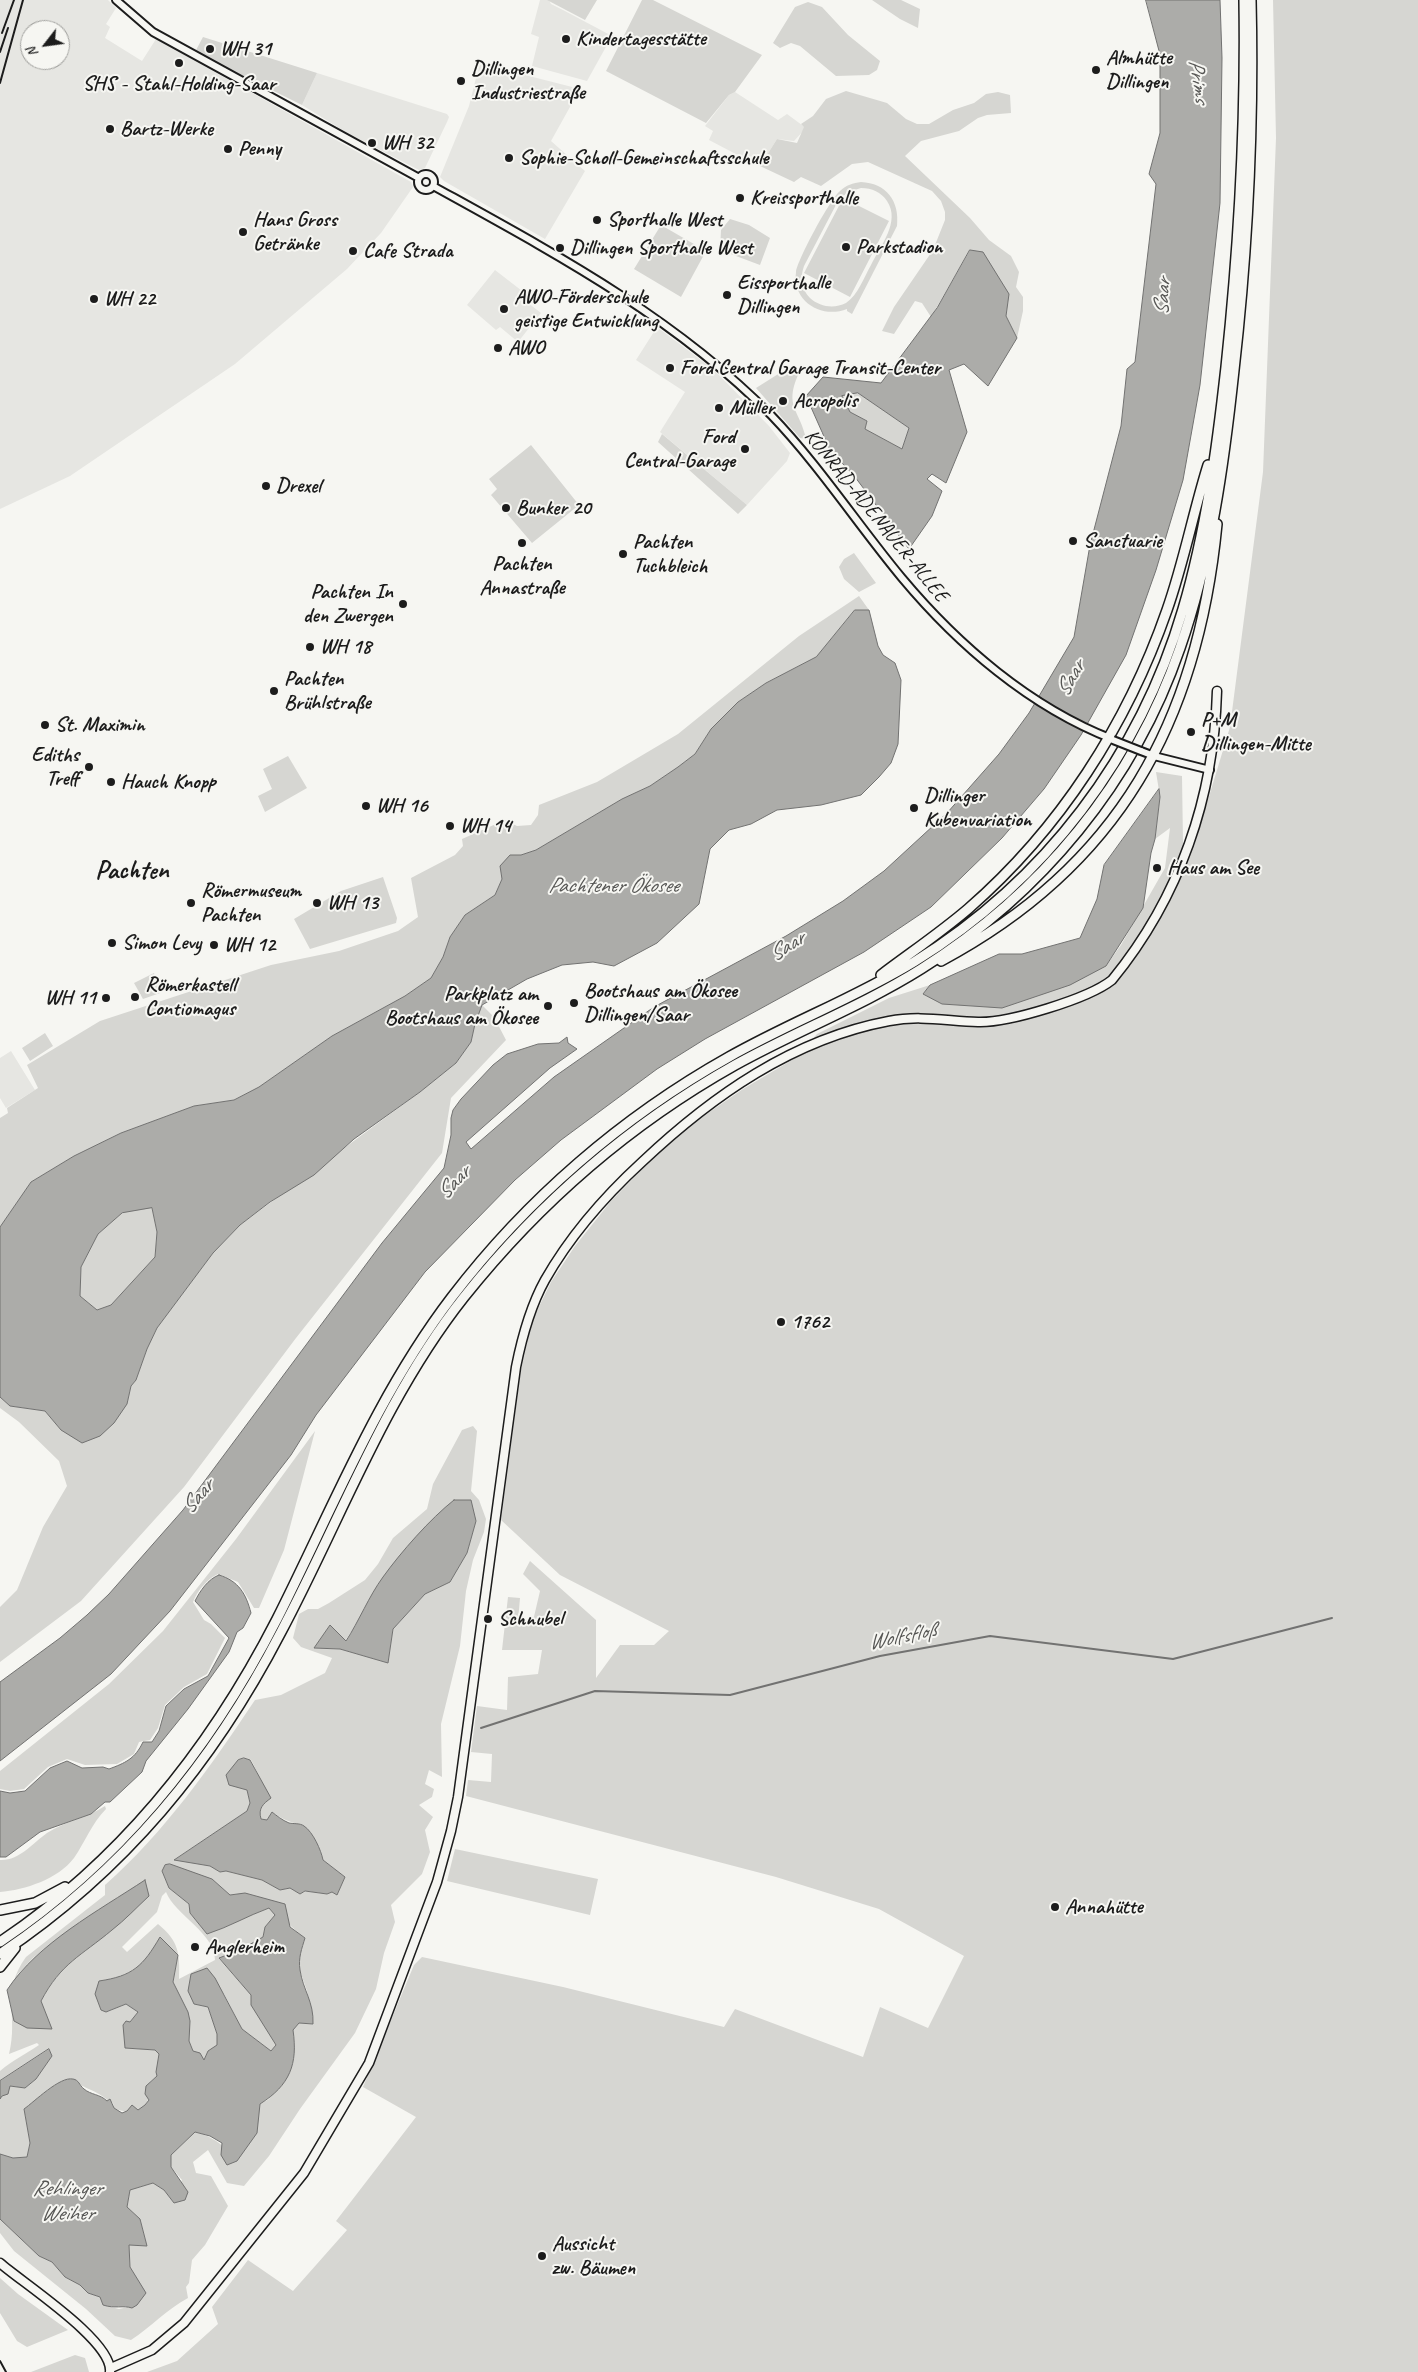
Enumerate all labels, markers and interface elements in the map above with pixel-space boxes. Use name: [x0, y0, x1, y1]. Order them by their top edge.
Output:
north arrow: [20, 20, 70, 70]
place label: Kindertagesstätte: [576, 26, 706, 52]
marker: Kindertagesstätte: [560, 33, 572, 45]
place label: WH 31: [220, 36, 271, 62]
marker: WH 31: [204, 43, 216, 55]
text: N: [23, 44, 42, 60]
place label: Almhütte Dillingen: [1106, 45, 1172, 95]
place label: Dillingen Industriestraße: [471, 56, 585, 106]
marker: SHS - Stahl-Holding-Saar: [173, 57, 185, 69]
water label: Prims: [1182, 58, 1214, 104]
marker: Almhütte Dillingen: [1090, 64, 1102, 76]
place label: SHS - Stahl-Holding-Saar: [82, 71, 276, 97]
marker: Dillingen Industriestraße: [455, 75, 467, 87]
place label: Bartz-Werke: [120, 116, 213, 142]
marker: Bartz-Werke: [104, 123, 116, 135]
place label: WH 32: [382, 130, 433, 156]
place label: Penny: [238, 136, 281, 162]
marker: WH 32: [366, 137, 378, 149]
marker: Penny: [222, 143, 234, 155]
place label: Sophie-Scholl-Gemeinschaftsschule: [519, 145, 769, 171]
marker: Sophie-Scholl-Gemeinschaftsschule: [503, 152, 515, 164]
place label: Kreissporthalle: [750, 185, 858, 211]
marker: Kreissporthalle: [734, 192, 746, 204]
place label: Hans Gross Getränke: [253, 207, 337, 257]
place label: Sporthalle West: [607, 207, 722, 233]
marker: Sporthalle West: [591, 214, 603, 226]
marker: Hans Gross Getränke: [237, 226, 249, 238]
place label: Parkstadion: [856, 234, 942, 260]
place label: Dillingen Sporthalle West: [570, 235, 753, 261]
place label: Cafe Strada: [363, 238, 453, 264]
marker: Parkstadion: [840, 241, 852, 253]
marker: Dillingen Sporthalle West: [554, 242, 566, 254]
marker: Cafe Strada: [347, 245, 359, 257]
place label: Eissporthalle Dillingen: [737, 270, 830, 320]
water label: Saar: [1149, 278, 1177, 316]
place label: AWO-Förderschule geistige Entwicklung: [514, 284, 658, 334]
place label: WH 22: [104, 286, 155, 312]
marker: Eissporthalle Dillingen: [721, 289, 733, 301]
marker: WH 22: [88, 293, 100, 305]
marker: AWO-Förderschule geistige Entwicklung: [498, 303, 510, 315]
place label: AWO: [508, 335, 544, 361]
marker: AWO: [492, 342, 504, 354]
place label: Ford Central Garage Transit-Center: [680, 355, 940, 381]
marker: Ford Central Garage Transit-Center: [664, 362, 676, 374]
place label: Acropolis: [793, 388, 857, 414]
place label: Müller: [729, 395, 774, 421]
marker: Acropolis: [777, 395, 789, 407]
marker: Müller: [713, 402, 725, 414]
place label: Ford Central-Garage: [624, 424, 735, 474]
street label: KONRAD-ADENAUER-ALLEE: [798, 424, 954, 608]
marker: Ford Central-Garage: [739, 443, 751, 455]
place label: Drexel: [276, 473, 321, 499]
marker: Drexel: [260, 480, 272, 492]
place label: Bunker 20: [516, 495, 591, 521]
marker: Bunker 20: [500, 502, 512, 514]
place label: Sanctuarie: [1083, 528, 1162, 554]
place label: Pachten Tuchbleich: [633, 529, 707, 579]
marker: Sanctuarie: [1067, 535, 1079, 547]
marker: Pachten Annastraße: [516, 537, 528, 549]
marker: Pachten Tuchbleich: [617, 548, 629, 560]
place label: Pachten Annastraße: [479, 551, 565, 601]
place label: Pachten In den Zwergen: [303, 579, 393, 629]
marker: Pachten In den Zwergen: [397, 598, 409, 610]
place label: WH 18: [320, 634, 371, 660]
marker: WH 18: [304, 641, 316, 653]
water label: Saar: [1050, 656, 1092, 702]
place label: Pachten Brühlstraße: [284, 666, 371, 716]
marker: Pachten Brühlstraße: [268, 685, 280, 697]
place label: P+M Dillingen-Mitte: [1201, 707, 1311, 757]
place label: St. Maximin: [55, 712, 145, 738]
marker: St. Maximin: [39, 719, 51, 731]
marker: P+M Dillingen-Mitte: [1185, 726, 1197, 738]
place label: Ediths Treff: [31, 742, 79, 792]
marker: Ediths Treff: [83, 761, 95, 773]
place label: Hauch Knopp: [121, 769, 216, 795]
marker: Hauch Knopp: [105, 776, 117, 788]
place label: Dillinger Kubenvariation: [924, 783, 1031, 833]
place label: WH 16: [376, 793, 428, 819]
marker: WH 16: [360, 800, 372, 812]
marker: Dillinger Kubenvariation: [908, 802, 920, 814]
place label: WH 14: [460, 813, 511, 839]
marker: WH 14: [444, 820, 456, 832]
district label: Pachten: [95, 855, 169, 887]
place label: Haus am See: [1167, 855, 1259, 881]
marker: Haus am See: [1151, 862, 1163, 874]
water label: Pachtener Ökosee: [548, 873, 678, 899]
place label: Römermuseum Pachten: [201, 878, 301, 928]
place label: WH 13: [327, 890, 378, 916]
marker: Römermuseum Pachten: [185, 897, 197, 909]
marker: WH 13: [311, 897, 323, 909]
water label: Saar: [764, 926, 810, 968]
place label: Simon Levy: [122, 930, 201, 956]
place label: WH 12: [224, 932, 275, 958]
marker: Simon Levy: [106, 937, 118, 949]
marker: WH 12: [208, 939, 220, 951]
place label: Römerkastell Contiomagus: [145, 972, 236, 1022]
place label: Bootshaus am Ökosee Dillingen/Saar: [584, 978, 737, 1028]
place label: Parkplatz am Bootshaus am Ökosee: [385, 981, 538, 1031]
place label: WH 11: [45, 985, 96, 1011]
marker: Römerkastell Contiomagus: [129, 991, 141, 1003]
marker: WH 11: [100, 992, 112, 1004]
marker: Bootshaus am Ökosee Dillingen/Saar: [568, 997, 580, 1009]
marker: Parkplatz am Bootshaus am Ökosee: [542, 1000, 554, 1012]
water label: Saar: [432, 1161, 476, 1205]
place label: 1762: [791, 1309, 829, 1335]
marker: 1762: [775, 1316, 787, 1328]
water label: Saar: [176, 1474, 220, 1520]
place label: Schnubel: [498, 1606, 563, 1632]
marker: Schnubel: [482, 1613, 494, 1625]
water label: Wolfsfloß: [866, 1618, 938, 1656]
place label: Annahütte: [1065, 1894, 1143, 1920]
marker: Annahütte: [1049, 1901, 1061, 1913]
place label: Anglerheim: [205, 1934, 284, 1960]
marker: Anglerheim: [189, 1941, 201, 1953]
water label: Rehlinger Weiher: [32, 2176, 102, 2228]
place label: Aussicht zw. Bäumen: [552, 2231, 635, 2281]
marker: Aussicht zw. Bäumen: [536, 2250, 548, 2262]

